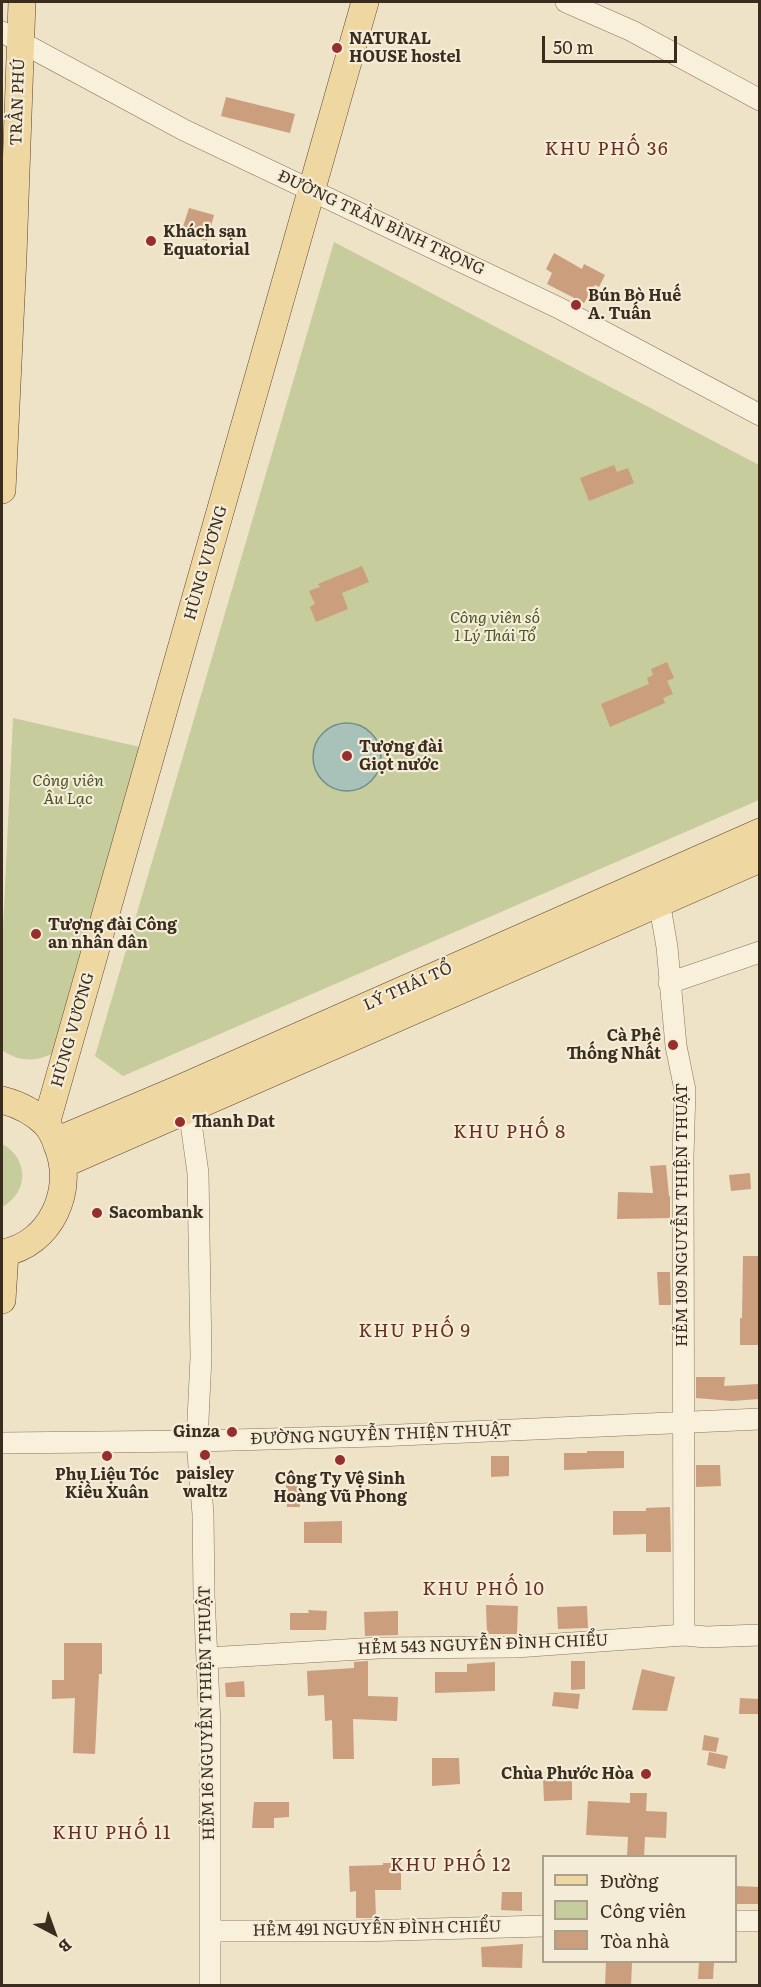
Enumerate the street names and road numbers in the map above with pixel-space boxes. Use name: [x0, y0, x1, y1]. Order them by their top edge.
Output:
street label: TRẦN PHÚ: [7, 58, 29, 146]
street label: ĐƯỜNG TRẦN BÌNH TRỌNG: [274, 166, 488, 280]
street label: HÙNG VƯƠNG: [180, 503, 232, 623]
street label: LÝ THÁI TỔ: [361, 959, 455, 1015]
street label: HÙNG VƯƠNG: [47, 970, 99, 1090]
street label: HẺM 109 NGUYỄN THIỆN THUẬT: [672, 1083, 692, 1347]
street label: ĐƯỜNG NGUYỄN THIỆN THUẬT: [250, 1421, 512, 1449]
street label: HẺM 16 NGUYỄN THIỆN THUẬT: [195, 1585, 219, 1841]
street label: HẺM 543 NGUYỄN ÐÌNH CHIỂU: [357, 1631, 609, 1659]
street label: HẺM 491 NGUYỄN ÐÌNH CHIỂU: [252, 1917, 502, 1941]

